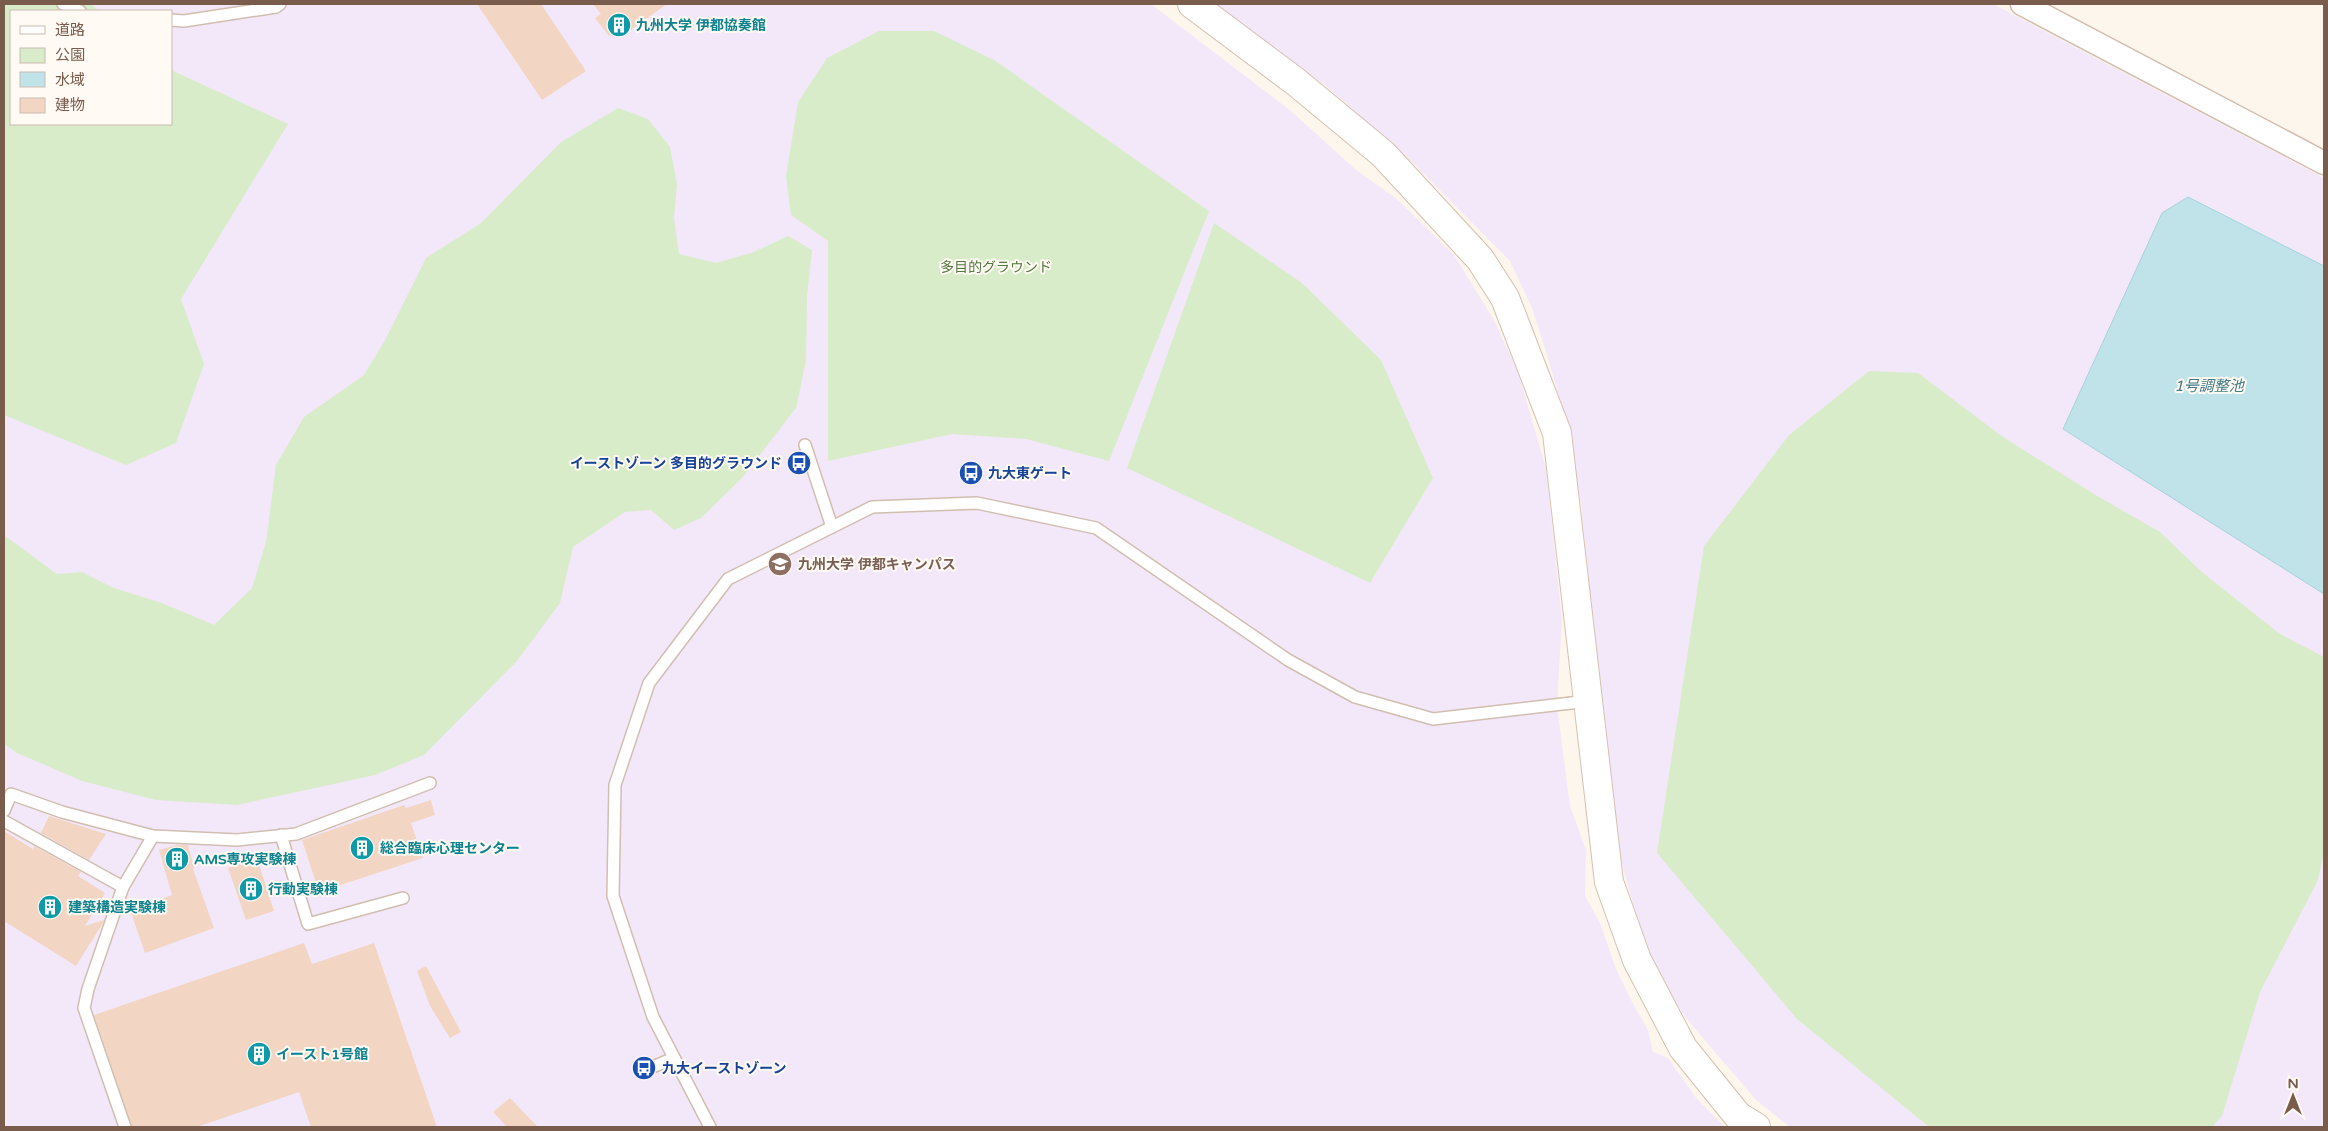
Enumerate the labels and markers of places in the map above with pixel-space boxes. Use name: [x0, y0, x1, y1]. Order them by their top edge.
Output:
building icon: 九州大学 伊都協奏館: [606, 12, 632, 38]
place label: 九州大学 伊都協奏館: [636, 17, 766, 34]
bus stop icon: イーストゾーン 多目的グラウンド: [786, 450, 812, 476]
place label: イーストゾーン 多目的グラウンド: [570, 455, 782, 472]
bus stop icon: 九大東ゲート: [958, 460, 984, 486]
place label: 九大東ゲート: [988, 465, 1072, 482]
school or university icon: 九州大学 伊都キャンパス: [767, 551, 793, 577]
place label: 九州大学 伊都キャンパス: [798, 556, 956, 573]
building icon: 総合臨床心理センター: [349, 835, 375, 861]
place label: 総合臨床心理センター: [380, 840, 520, 857]
building icon: AMS専攻実験棟: [164, 846, 190, 872]
place label: AMS専攻実験棟: [194, 851, 297, 868]
building icon: 行動実験棟: [238, 876, 264, 902]
place label: 行動実験棟: [268, 881, 338, 898]
building icon: 建築構造実験棟: [37, 894, 63, 920]
place label: 建築構造実験棟: [68, 899, 166, 916]
building icon: イースト1号館: [246, 1041, 272, 1067]
place label: イースト1号館: [276, 1046, 368, 1063]
bus stop icon: 九大イーストゾーン: [631, 1055, 657, 1081]
place label: 九大イーストゾーン: [662, 1060, 787, 1077]

